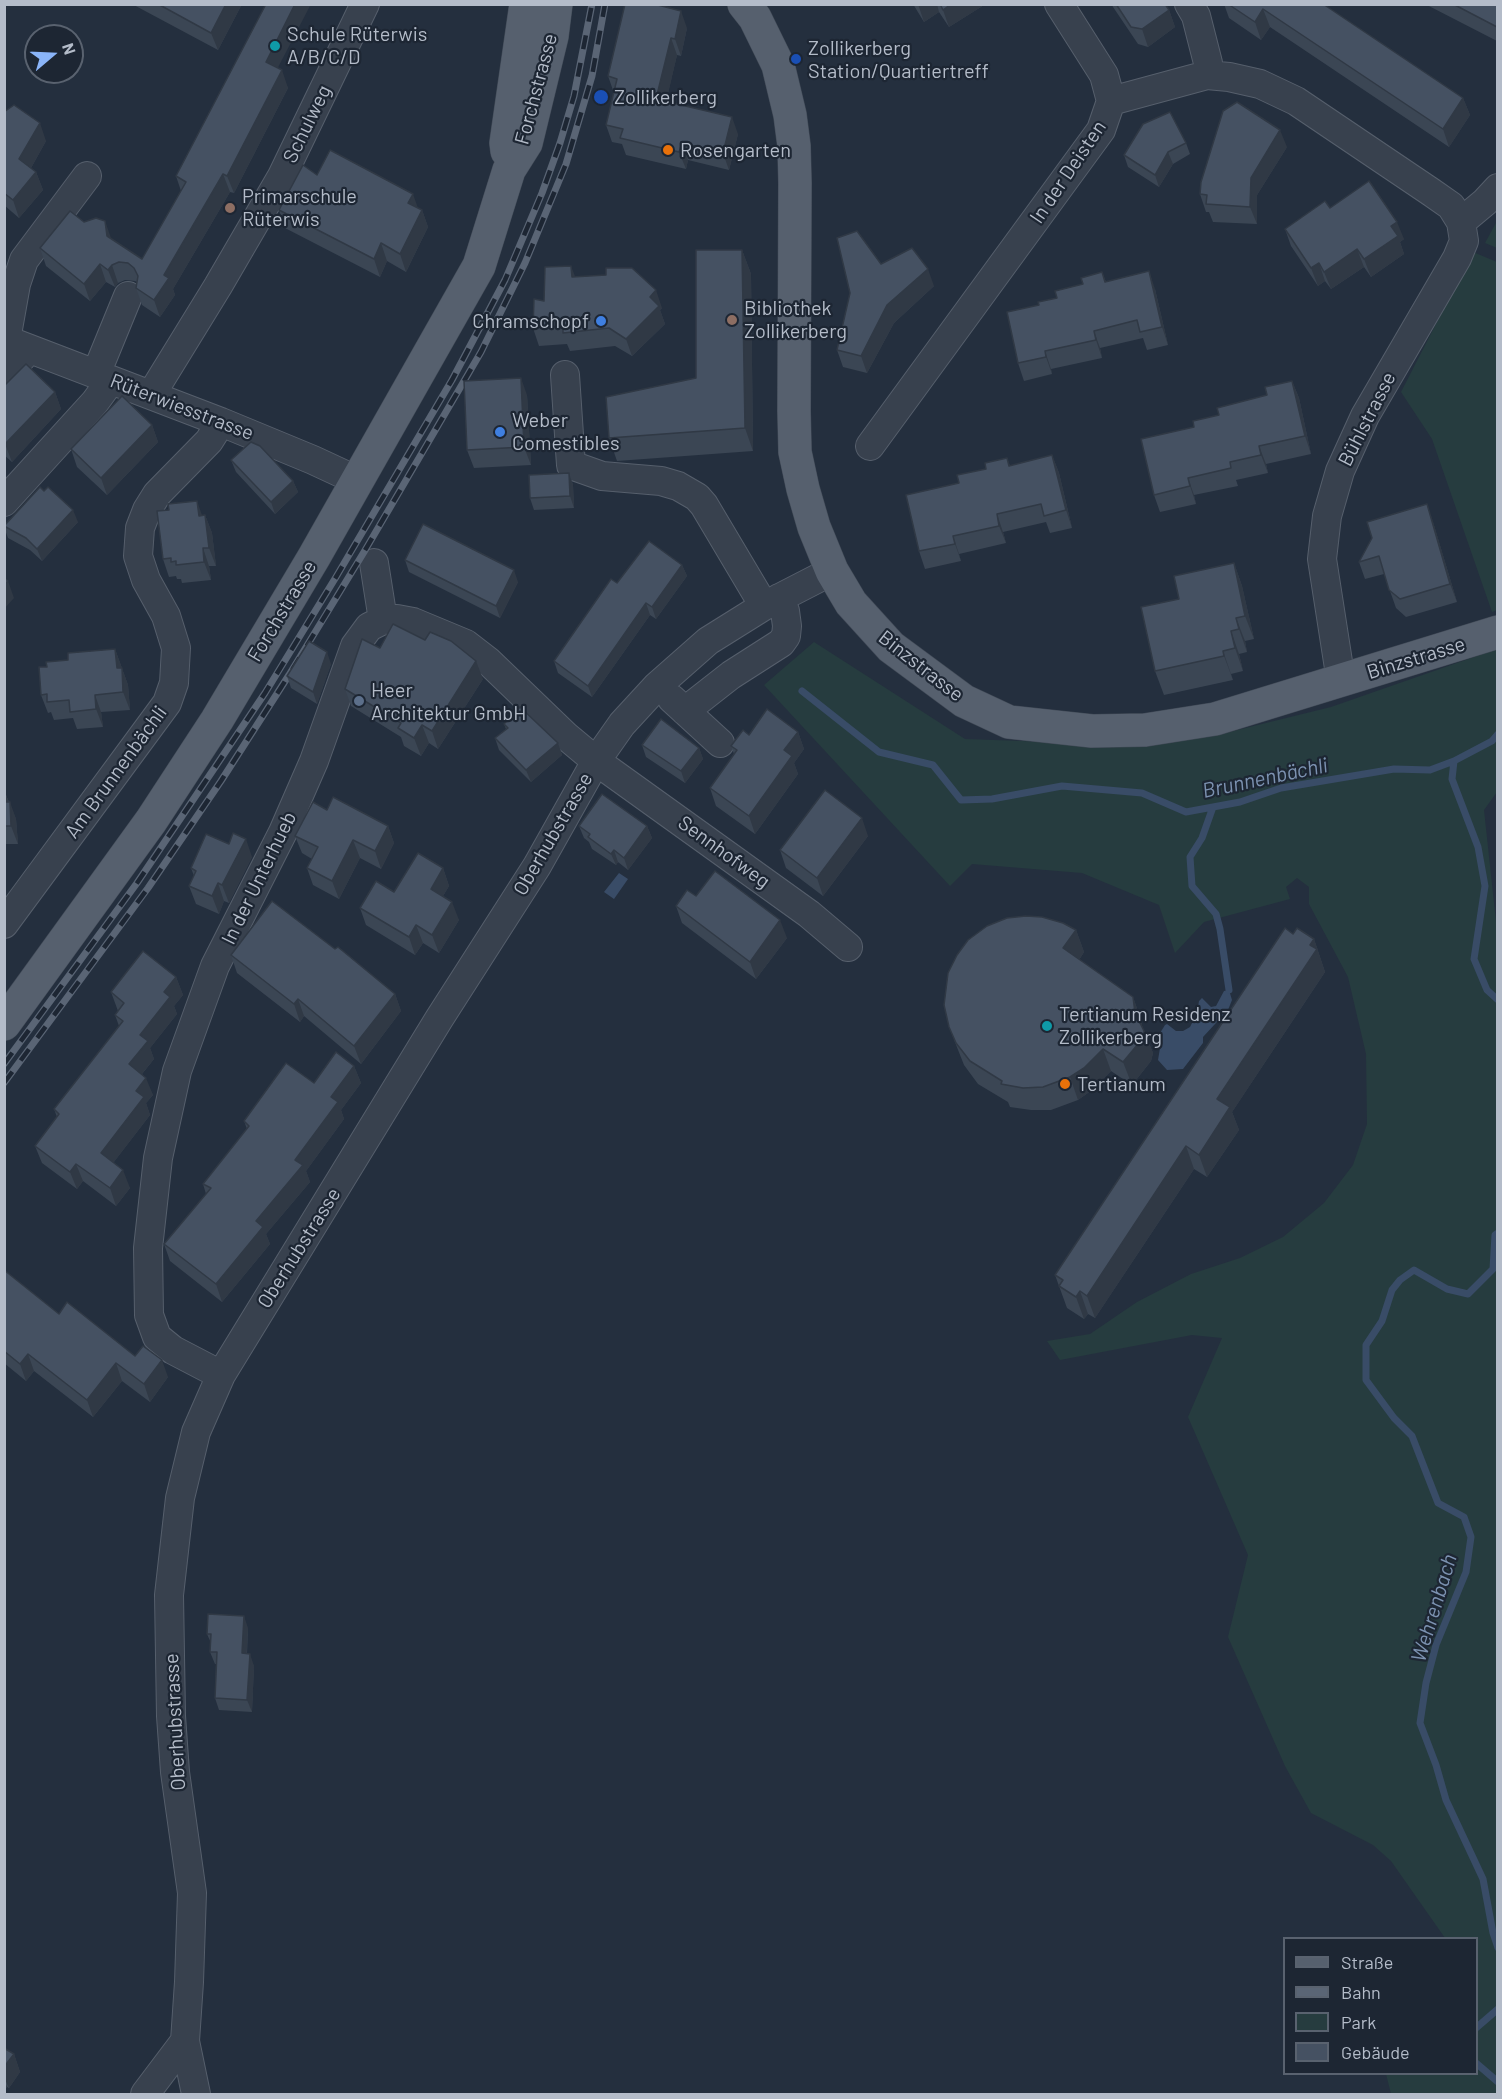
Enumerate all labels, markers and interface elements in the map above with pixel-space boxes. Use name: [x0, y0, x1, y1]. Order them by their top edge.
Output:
place label: Schule Rüterwis A/B/C/D: [287, 22, 427, 69]
north arrow: [24, 24, 84, 84]
street label: Forchstrasse: [510, 31, 562, 147]
place label: Zollikerberg Station/Quartiertreff: [808, 36, 989, 83]
marker: Schule Rüterwis A/B/C/D: [268, 39, 282, 53]
text: N: [59, 40, 80, 57]
marker: Zollikerberg Station/Quartiertreff: [789, 52, 803, 66]
street label: Schulweg: [278, 81, 336, 167]
place label: Zollikerberg: [614, 85, 717, 109]
marker: Zollikerberg: [592, 88, 610, 106]
street label: In der Deisten: [1025, 116, 1111, 228]
place label: Rosengarten: [680, 138, 791, 162]
marker: Rosengarten: [661, 143, 675, 157]
place label: Primarschule Rüterwis: [242, 184, 357, 231]
marker: Primarschule Rüterwis: [223, 201, 237, 215]
place label: Bibliothek Zollikerberg: [744, 296, 847, 343]
place label: Chramschopf: [472, 309, 589, 333]
marker: Bibliothek Zollikerberg: [725, 313, 739, 327]
marker: Chramschopf: [594, 314, 608, 328]
street label: Bühlstrasse: [1333, 368, 1401, 470]
street label: Rüterwiesstrasse: [107, 369, 257, 445]
place label: Weber Comestibles: [512, 408, 619, 455]
marker: Weber Comestibles: [493, 425, 507, 439]
street label: Forchstrasse: [242, 556, 322, 666]
street label: Binzstrasse: [874, 625, 968, 707]
street label: Binzstrasse: [1364, 632, 1468, 684]
place label: Heer Architektur GmbH: [371, 678, 526, 725]
marker: Heer Architektur GmbH: [352, 694, 366, 708]
street label: Am Brunnenbächli: [60, 701, 172, 843]
water label: Brunnenbächli: [1200, 752, 1330, 804]
street label: Oberhubstrasse: [508, 768, 598, 900]
street label: In der Unterhueb: [217, 808, 301, 948]
street label: Sennhofweg: [673, 811, 775, 893]
place label: Tertianum Residenz Zollikerberg: [1059, 1002, 1230, 1049]
marker: Tertianum Residenz Zollikerberg: [1040, 1019, 1054, 1033]
place label: Tertianum: [1077, 1072, 1166, 1096]
marker: Tertianum: [1058, 1077, 1072, 1091]
street label: Oberhubstrasse: [252, 1183, 346, 1313]
water label: Wehrenbach: [1406, 1551, 1462, 1665]
street label: Oberhubstrasse: [159, 1653, 191, 1791]
legend: [1283, 1937, 1478, 2075]
text: Straße: [1341, 1951, 1393, 1973]
text: Bahn: [1341, 1981, 1381, 2003]
text: Park: [1341, 2011, 1376, 2033]
text: Gebäude: [1341, 2041, 1410, 2063]

